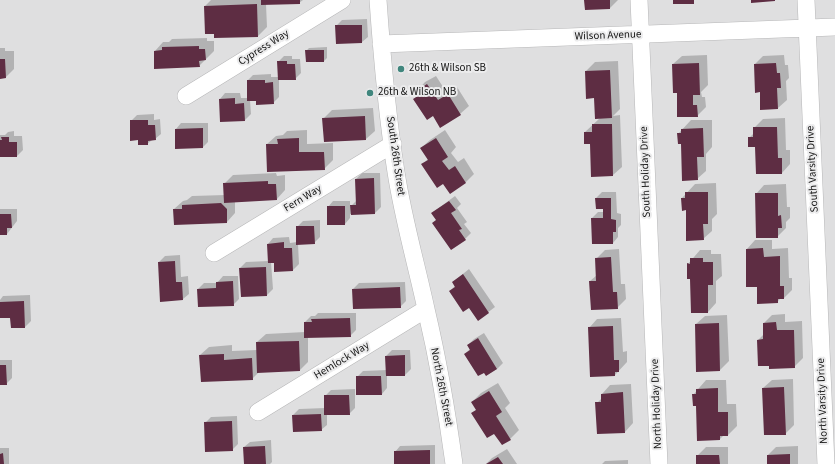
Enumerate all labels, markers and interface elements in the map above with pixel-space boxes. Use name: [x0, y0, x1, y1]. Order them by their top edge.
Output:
street label: Cypress Way: [236, 27, 292, 69]
street label: Wilson Avenue: [574, 28, 642, 44]
place label: 26th & Wilson SB: [409, 62, 486, 76]
marker: 26th & Wilson SB: [396, 64, 406, 74]
place label: 26th & Wilson NB: [378, 86, 456, 100]
marker: 26th & Wilson NB: [365, 88, 375, 98]
street label: South 26th Street: [383, 115, 407, 197]
street label: South Varsity Drive: [804, 125, 822, 213]
street label: South Holiday Drive: [638, 126, 654, 218]
street label: Fern Way: [282, 183, 324, 215]
street label: Hemlock Way: [312, 339, 372, 383]
street label: North 26th Street: [427, 347, 455, 427]
street label: North Varsity Drive: [815, 358, 831, 444]
street label: North Holiday Drive: [649, 359, 665, 449]

